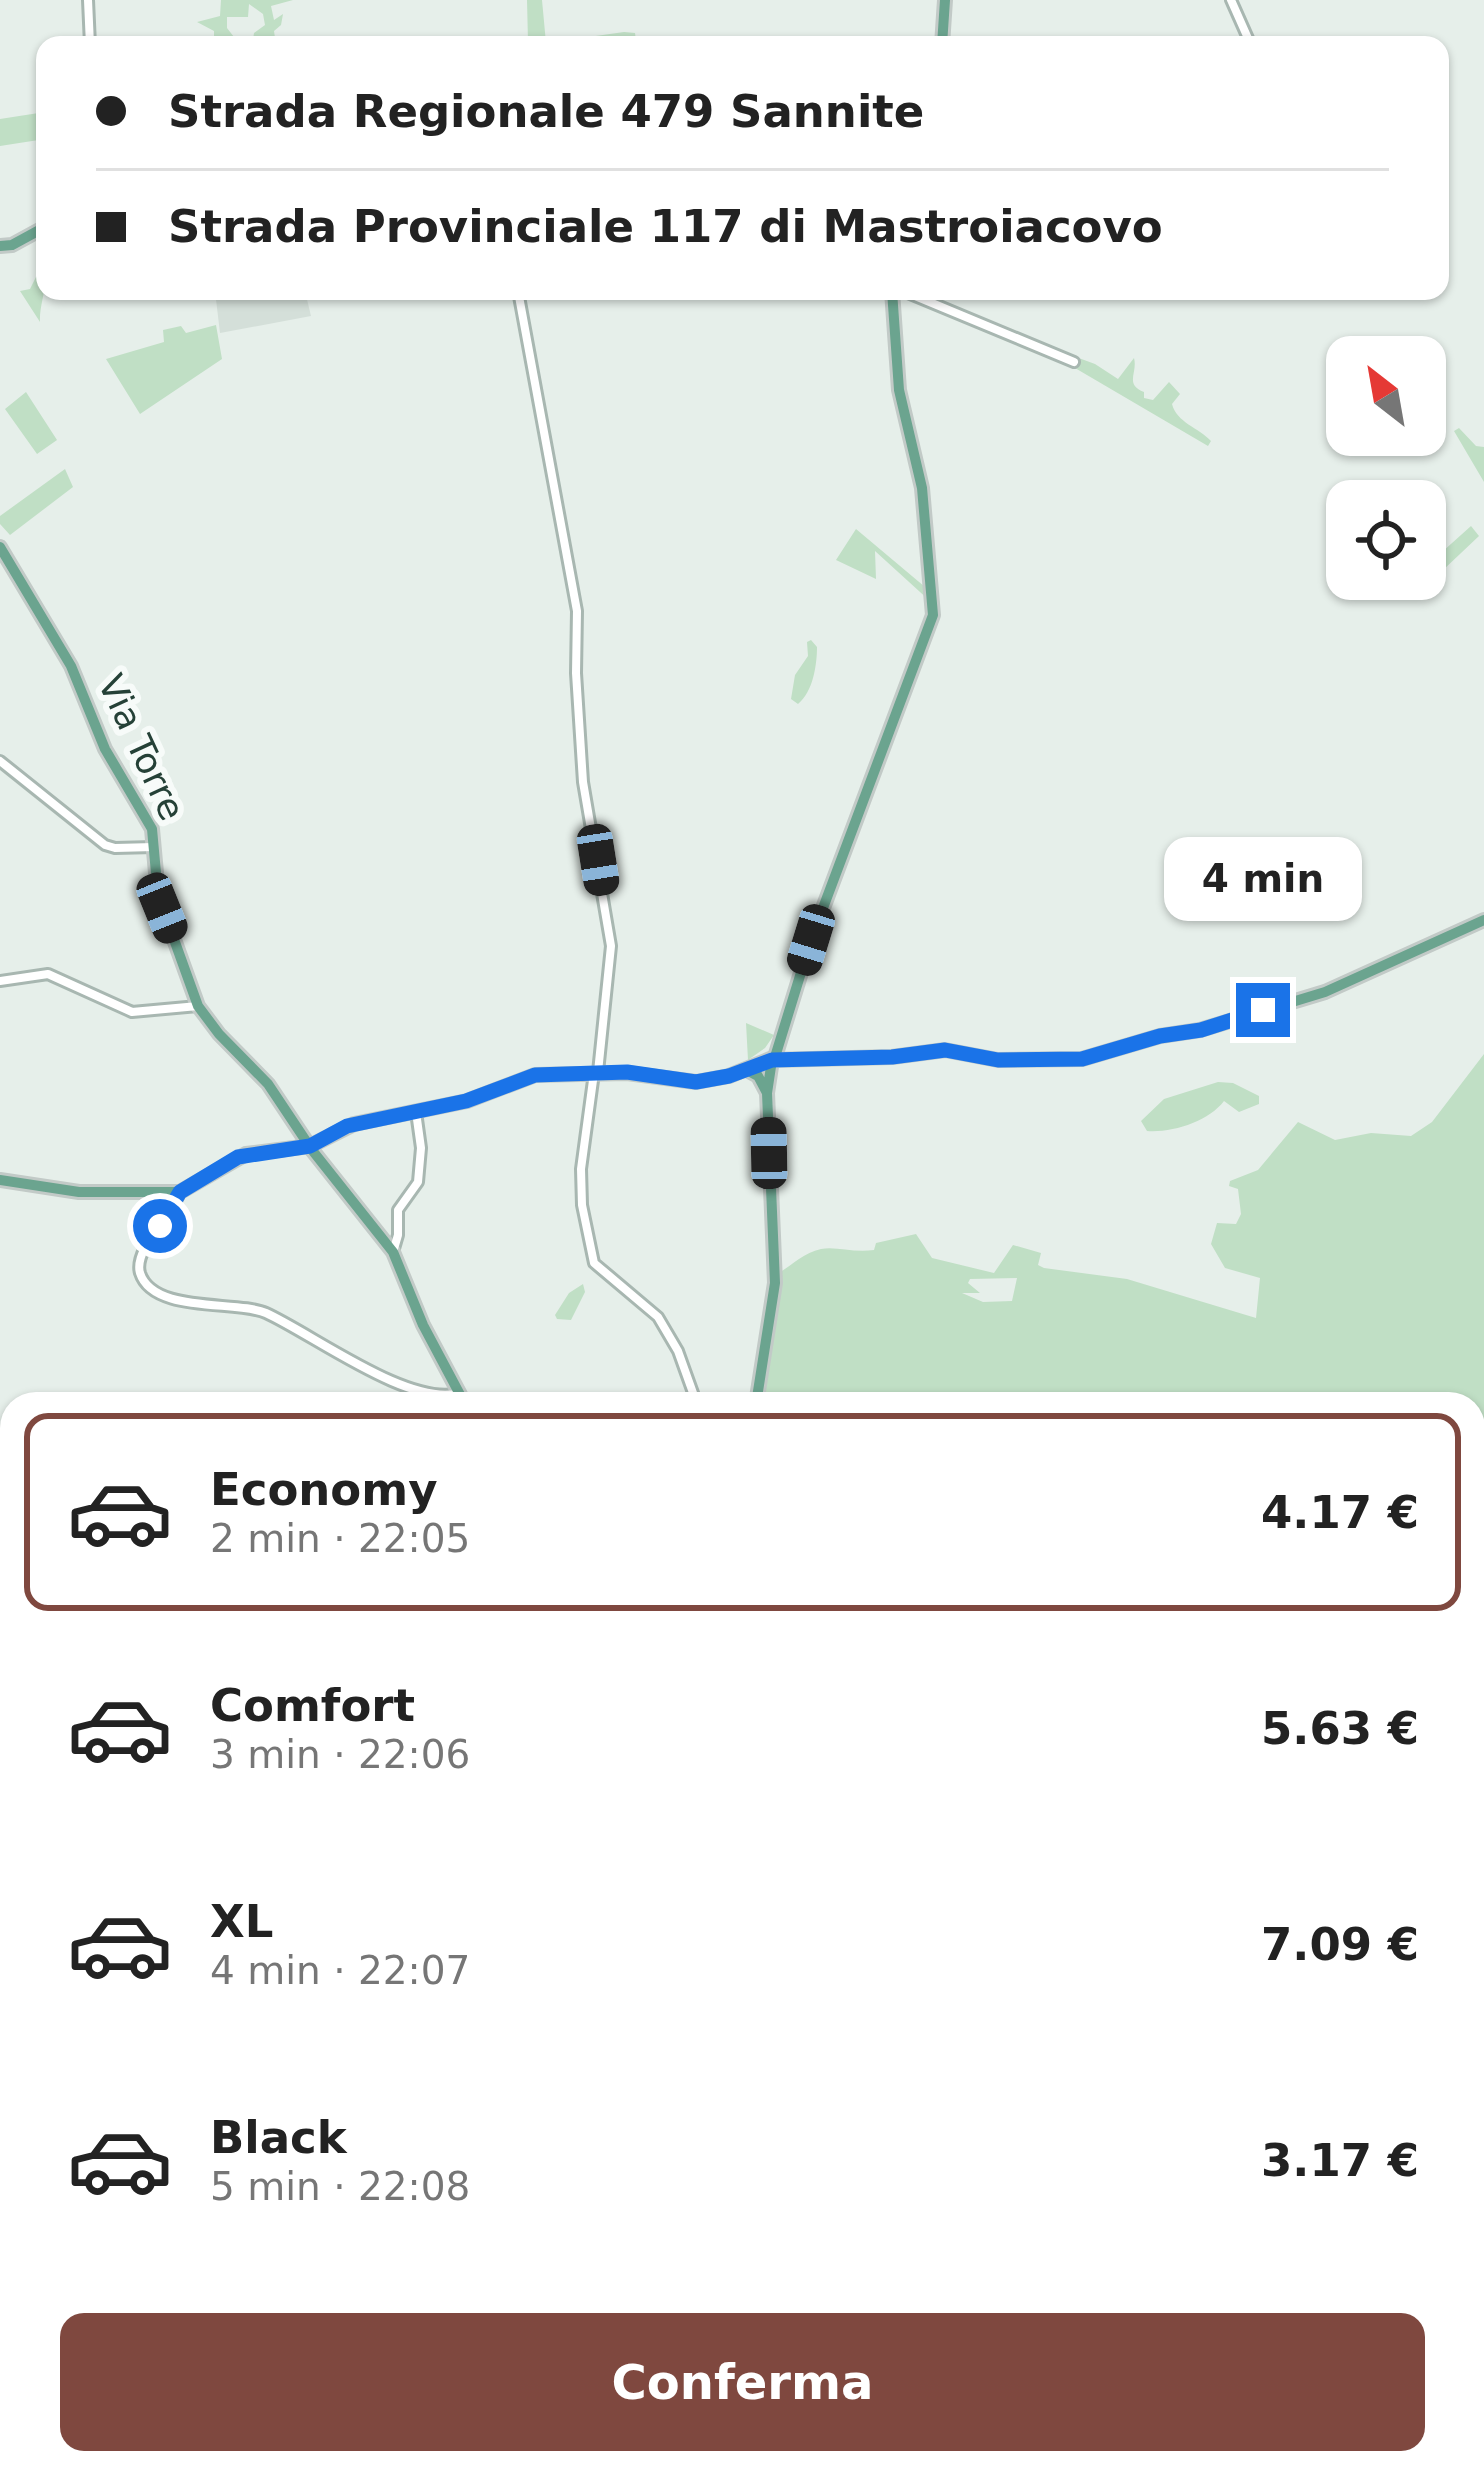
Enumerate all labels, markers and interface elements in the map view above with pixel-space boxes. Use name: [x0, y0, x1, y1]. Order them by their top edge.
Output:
text: Strada Regionale 479 Sannite: [168, 85, 924, 138]
text: Strada Provinciale 117 di Mastroiacovo: [168, 200, 1163, 253]
north arrow: [1326, 336, 1446, 456]
map controls: [1326, 336, 1446, 600]
button: locate: [1326, 480, 1446, 600]
street label: Via Torre: [90, 668, 193, 826]
car: [575, 822, 621, 898]
callout: 4 min: [1164, 836, 1362, 920]
text: 4 min: [1202, 856, 1324, 901]
car: [132, 868, 192, 948]
car: [783, 900, 839, 980]
route end: [1236, 983, 1290, 1037]
car: [750, 1117, 788, 1189]
route start: [133, 1199, 187, 1253]
icon: car: [66, 1458, 174, 1566]
text: Economy: [210, 1463, 438, 1516]
text: 4.17 €: [1261, 1486, 1419, 1539]
text: 2 min · 22:05: [210, 1516, 470, 1561]
icon: car: [66, 1674, 174, 1782]
text: Comfort: [210, 1679, 415, 1732]
text: 5.63 €: [1261, 1702, 1419, 1755]
text: 3 min · 22:06: [210, 1732, 470, 1777]
icon: car: [66, 1890, 174, 1998]
text: XL: [210, 1895, 273, 1948]
text: 7.09 €: [1261, 1918, 1419, 1971]
text: 4 min · 22:07: [210, 1948, 470, 1993]
icon: car: [66, 2106, 174, 2214]
text: Black: [210, 2111, 347, 2164]
text: 3.17 €: [1261, 2134, 1419, 2187]
text: 5 min · 22:08: [210, 2164, 470, 2209]
button: Conferma: [60, 2313, 1425, 2451]

